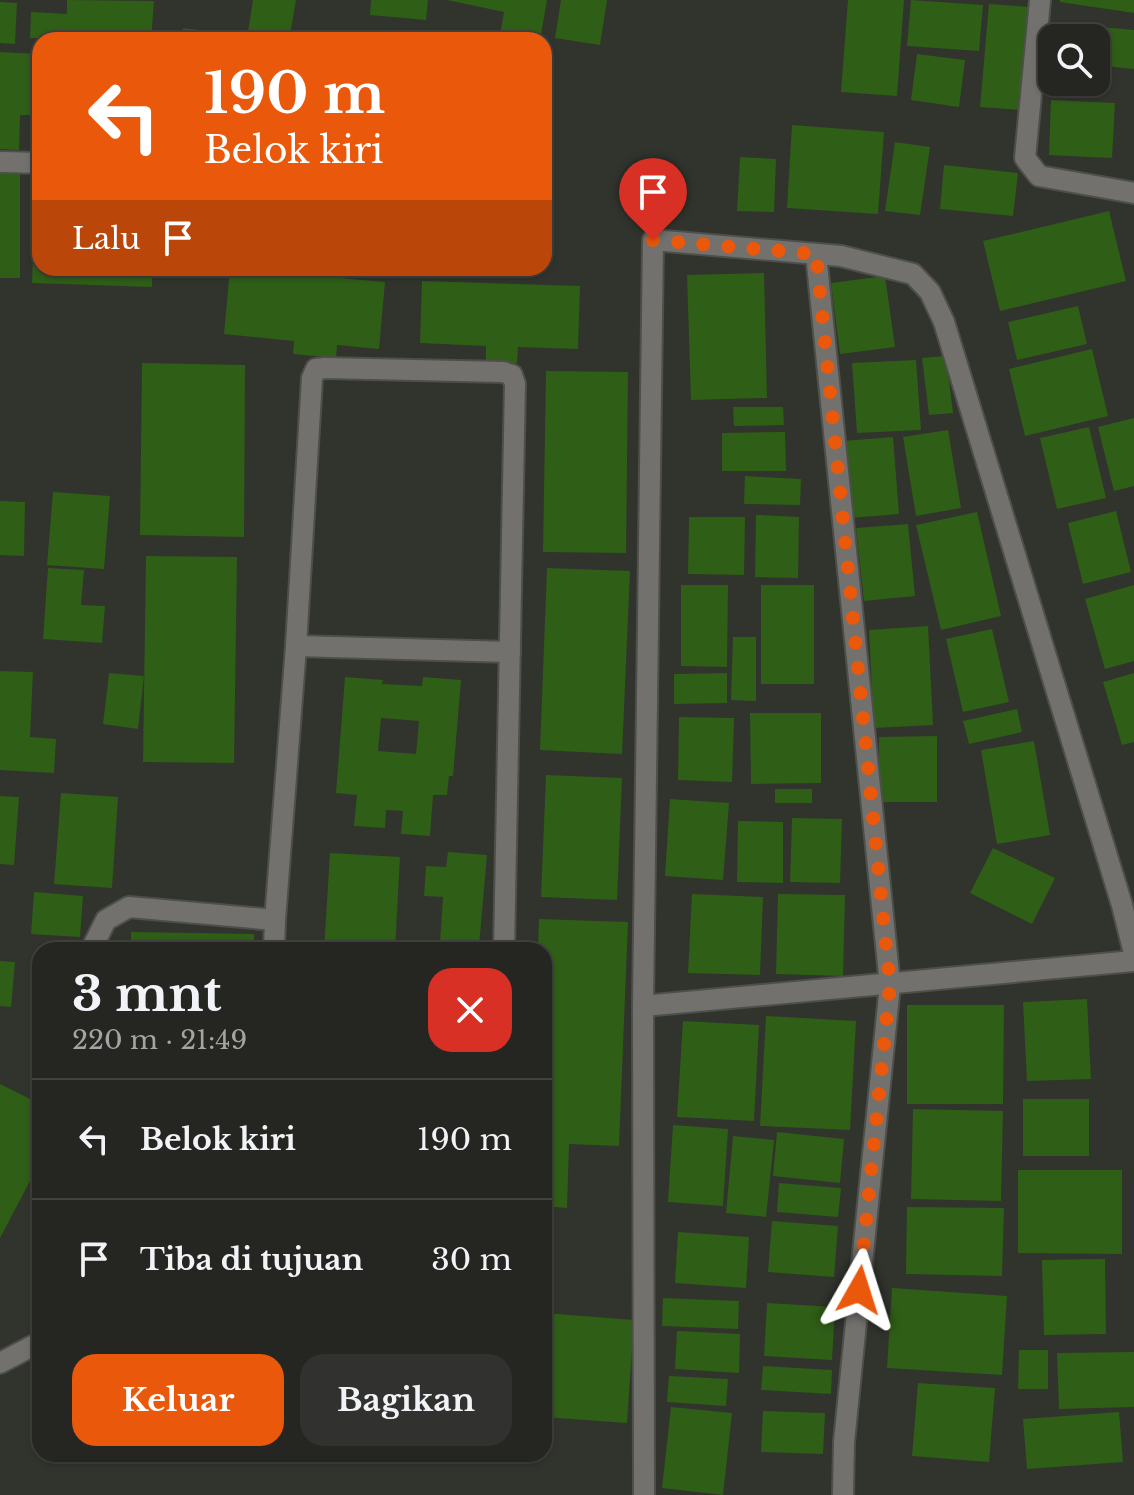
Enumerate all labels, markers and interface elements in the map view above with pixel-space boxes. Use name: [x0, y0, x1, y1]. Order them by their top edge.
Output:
map controls: [1038, 24, 1110, 96]
button: search: [1038, 24, 1110, 96]
text: 190 m: [204, 59, 385, 128]
icon: left: [72, 64, 176, 168]
text: Belok kiri: [204, 128, 383, 173]
pin: [619, 158, 687, 240]
icon: arrive: [631, 170, 675, 214]
icon: arrive: [156, 216, 200, 260]
text: Lalu: [72, 220, 140, 257]
text: 3 mnt: [72, 964, 222, 1024]
button: close: [428, 968, 512, 1052]
text: 220 m · 21:49: [72, 1024, 247, 1056]
icon: left: [72, 1117, 116, 1161]
text: Belok kiri: [140, 1121, 296, 1158]
text: 190 m: [417, 1121, 512, 1158]
icon: arrive: [72, 1237, 116, 1281]
text: Tiba di tujuan: [140, 1241, 363, 1278]
text: 30 m: [431, 1241, 512, 1278]
position arrow: [817, 1248, 901, 1332]
button: Keluar: [72, 1354, 284, 1446]
button: Bagikan: [300, 1354, 512, 1446]

